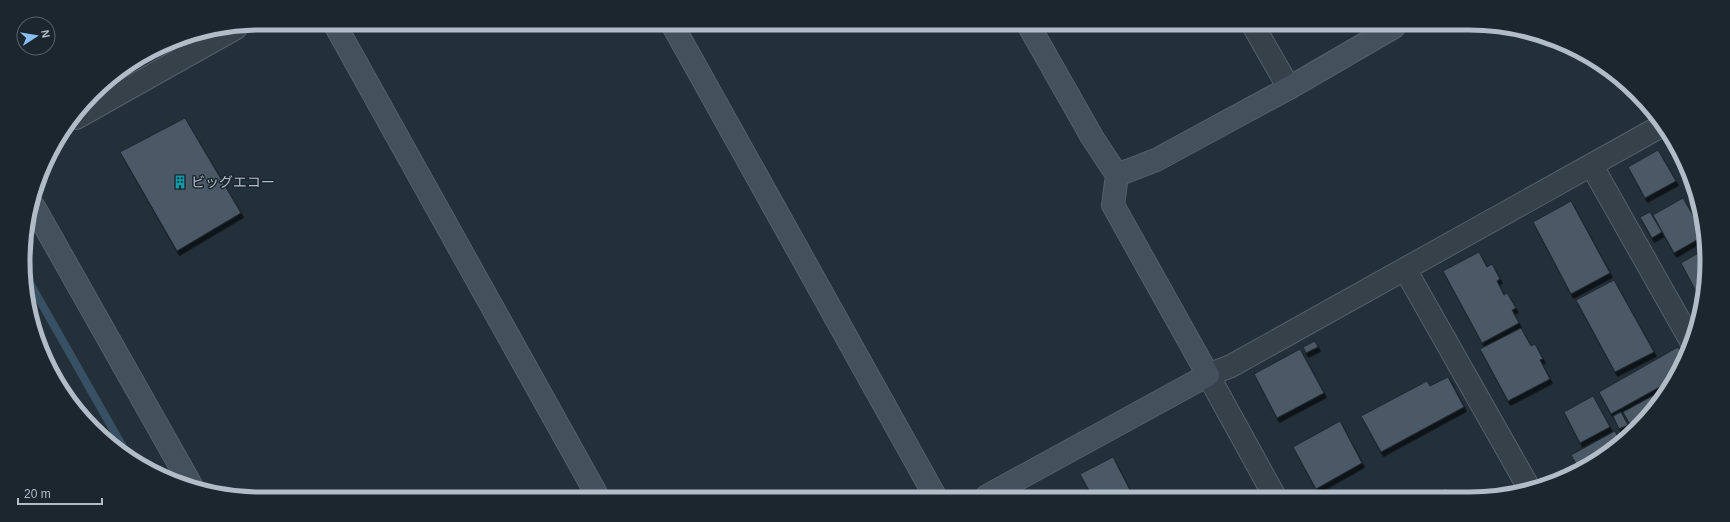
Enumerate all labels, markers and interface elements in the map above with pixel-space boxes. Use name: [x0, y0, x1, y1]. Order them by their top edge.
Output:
north arrow: [16, 16, 56, 56]
text: N: [39, 29, 52, 39]
building icon: ビッグエコー: [172, 174, 188, 190]
place label: ビッグエコー: [191, 174, 275, 190]
scale bar: [18, 480, 102, 506]
text: 20 m: [24, 487, 51, 501]

